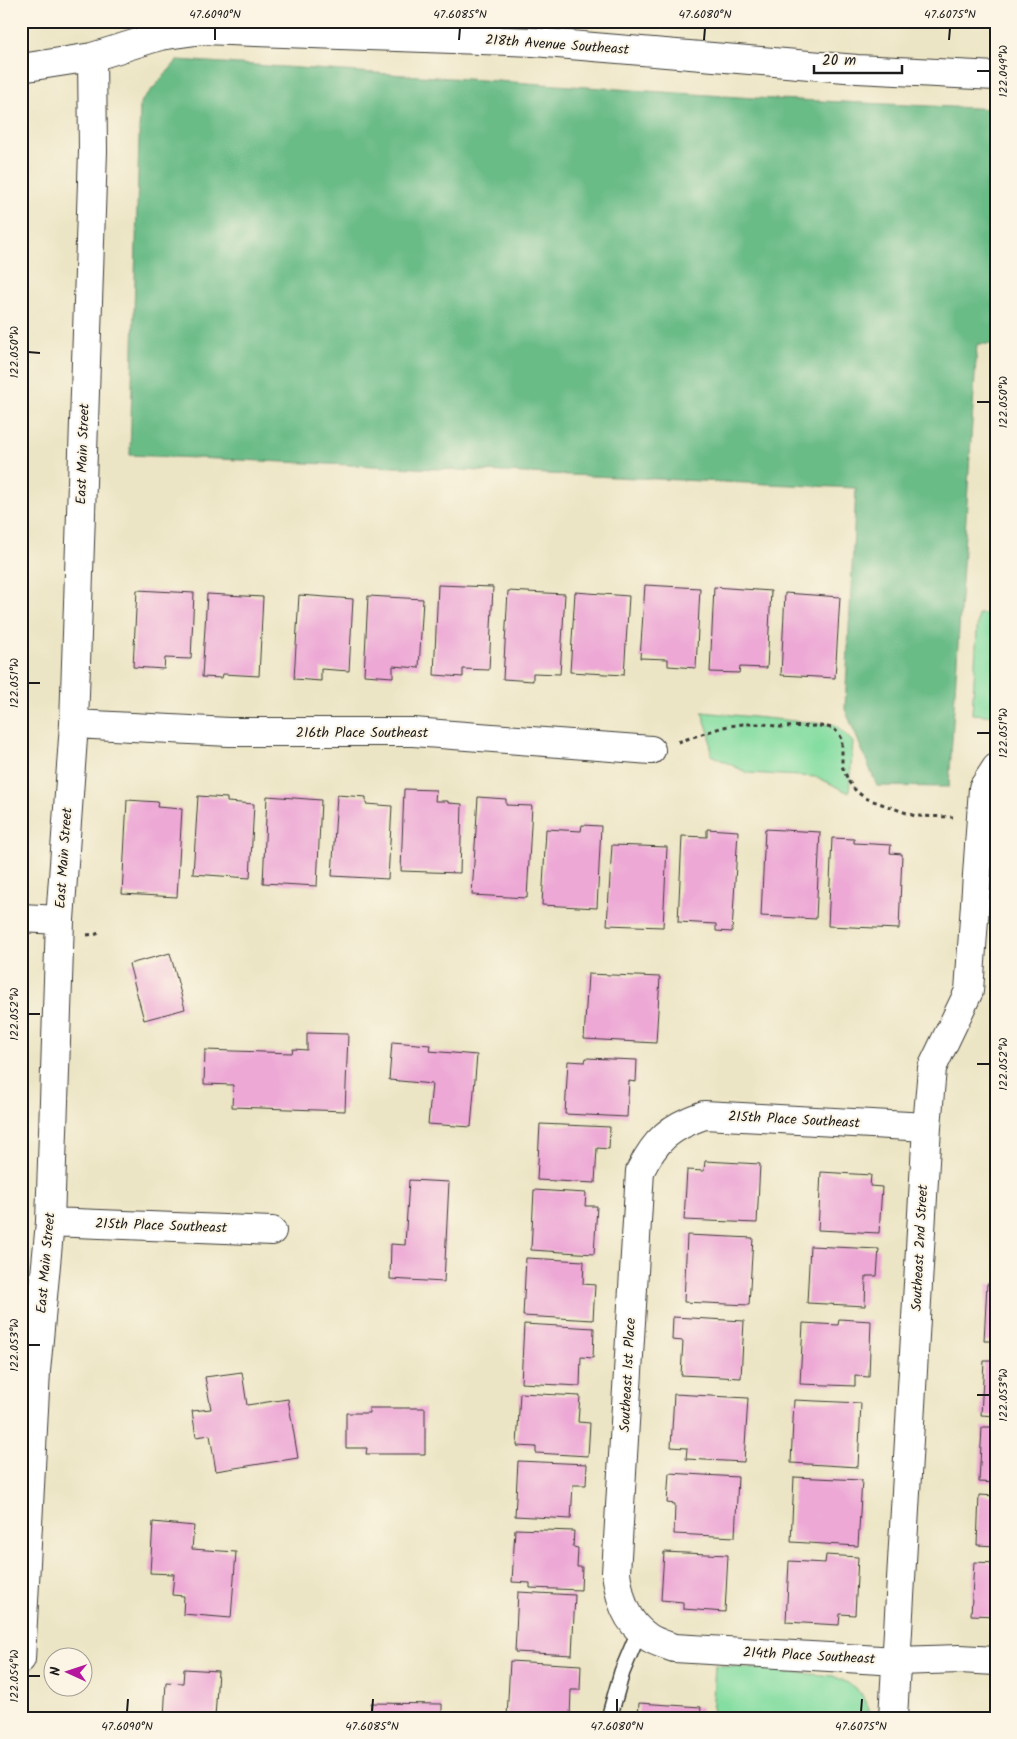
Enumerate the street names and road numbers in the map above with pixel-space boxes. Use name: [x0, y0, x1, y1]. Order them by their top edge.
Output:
street label: 218th Avenue Southeast: [484, 29, 630, 61]
street label: East Main Street: [70, 402, 96, 505]
street label: 216th Place Southeast: [296, 722, 429, 744]
street label: East Main Street: [49, 806, 79, 909]
street label: 215th Place Southeast: [728, 1106, 861, 1134]
street label: Southeast 2nd Street: [906, 1183, 934, 1312]
street label: East Main Street: [31, 1211, 61, 1314]
street label: 215th Place Southeast: [95, 1213, 228, 1239]
street label: Southeast 1st Place: [614, 1316, 642, 1433]
street label: 214th Place Southeast: [742, 1642, 876, 1670]

